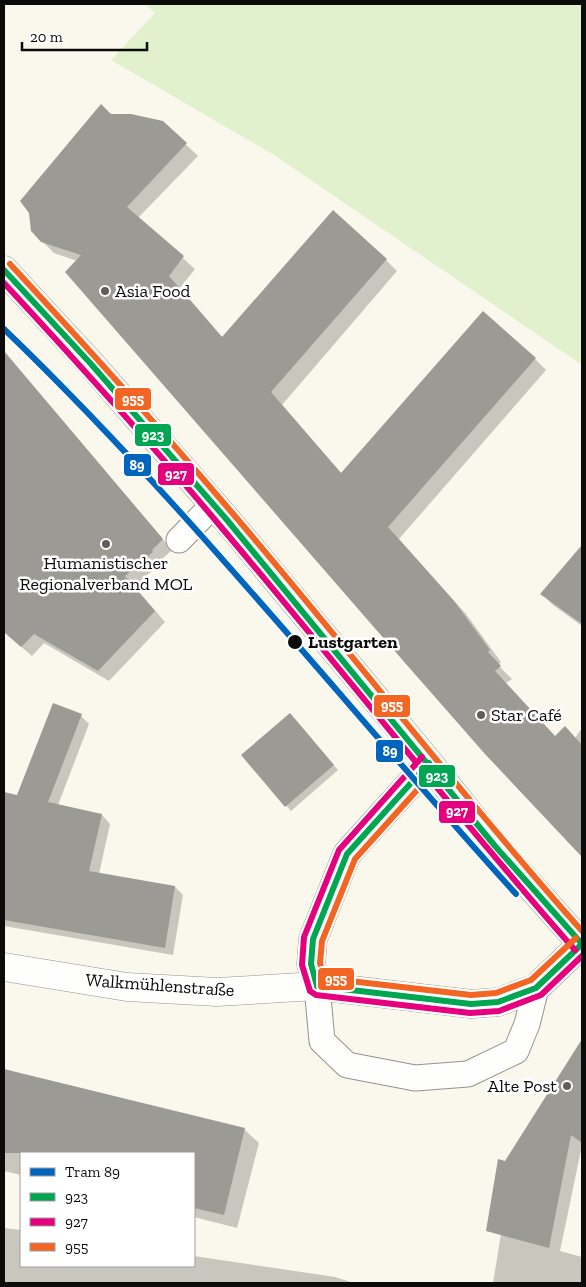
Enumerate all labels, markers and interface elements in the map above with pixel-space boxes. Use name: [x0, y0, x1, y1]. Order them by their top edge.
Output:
scale bar: [22, 20, 148, 52]
text: 20 m: [30, 28, 63, 46]
place label: Asia Food: [115, 280, 191, 302]
marker: Asia Food: [99, 285, 111, 297]
line badge: 955: [114, 387, 152, 411]
text: 955: [122, 391, 144, 408]
line badge: 923: [134, 423, 172, 447]
text: 923: [142, 427, 165, 444]
line badge: 89: [123, 453, 152, 477]
text: 89: [129, 457, 145, 474]
line badge: 927: [157, 462, 195, 486]
text: 927: [165, 466, 187, 483]
marker: Humanistischer Regionalverband MOL: [100, 538, 112, 550]
place label: Humanistischer Regionalverband MOL: [20, 552, 193, 595]
place label: Lustgarten: [308, 631, 398, 653]
marker: Lustgarten: [286, 633, 304, 651]
line badge: 955: [373, 694, 411, 718]
text: 955: [381, 697, 403, 714]
place label: Star Café: [491, 704, 562, 726]
marker: Star Café: [475, 709, 487, 721]
line badge: 89: [375, 739, 404, 763]
text: 89: [382, 743, 398, 760]
line badge: 923: [418, 764, 456, 788]
text: 923: [426, 768, 449, 785]
line badge: 927: [438, 800, 476, 824]
text: 927: [446, 803, 468, 820]
line badge: 955: [317, 967, 355, 991]
street label: Walkmühlenstraße: [85, 969, 235, 1001]
text: 955: [325, 971, 347, 988]
place label: Alte Post: [488, 1075, 557, 1097]
marker: Alte Post: [561, 1080, 573, 1092]
legend: [20, 1152, 195, 1267]
text: Tram 89: [65, 1163, 120, 1181]
text: 923: [65, 1188, 88, 1206]
text: 927: [65, 1213, 88, 1231]
text: 955: [65, 1238, 89, 1256]

